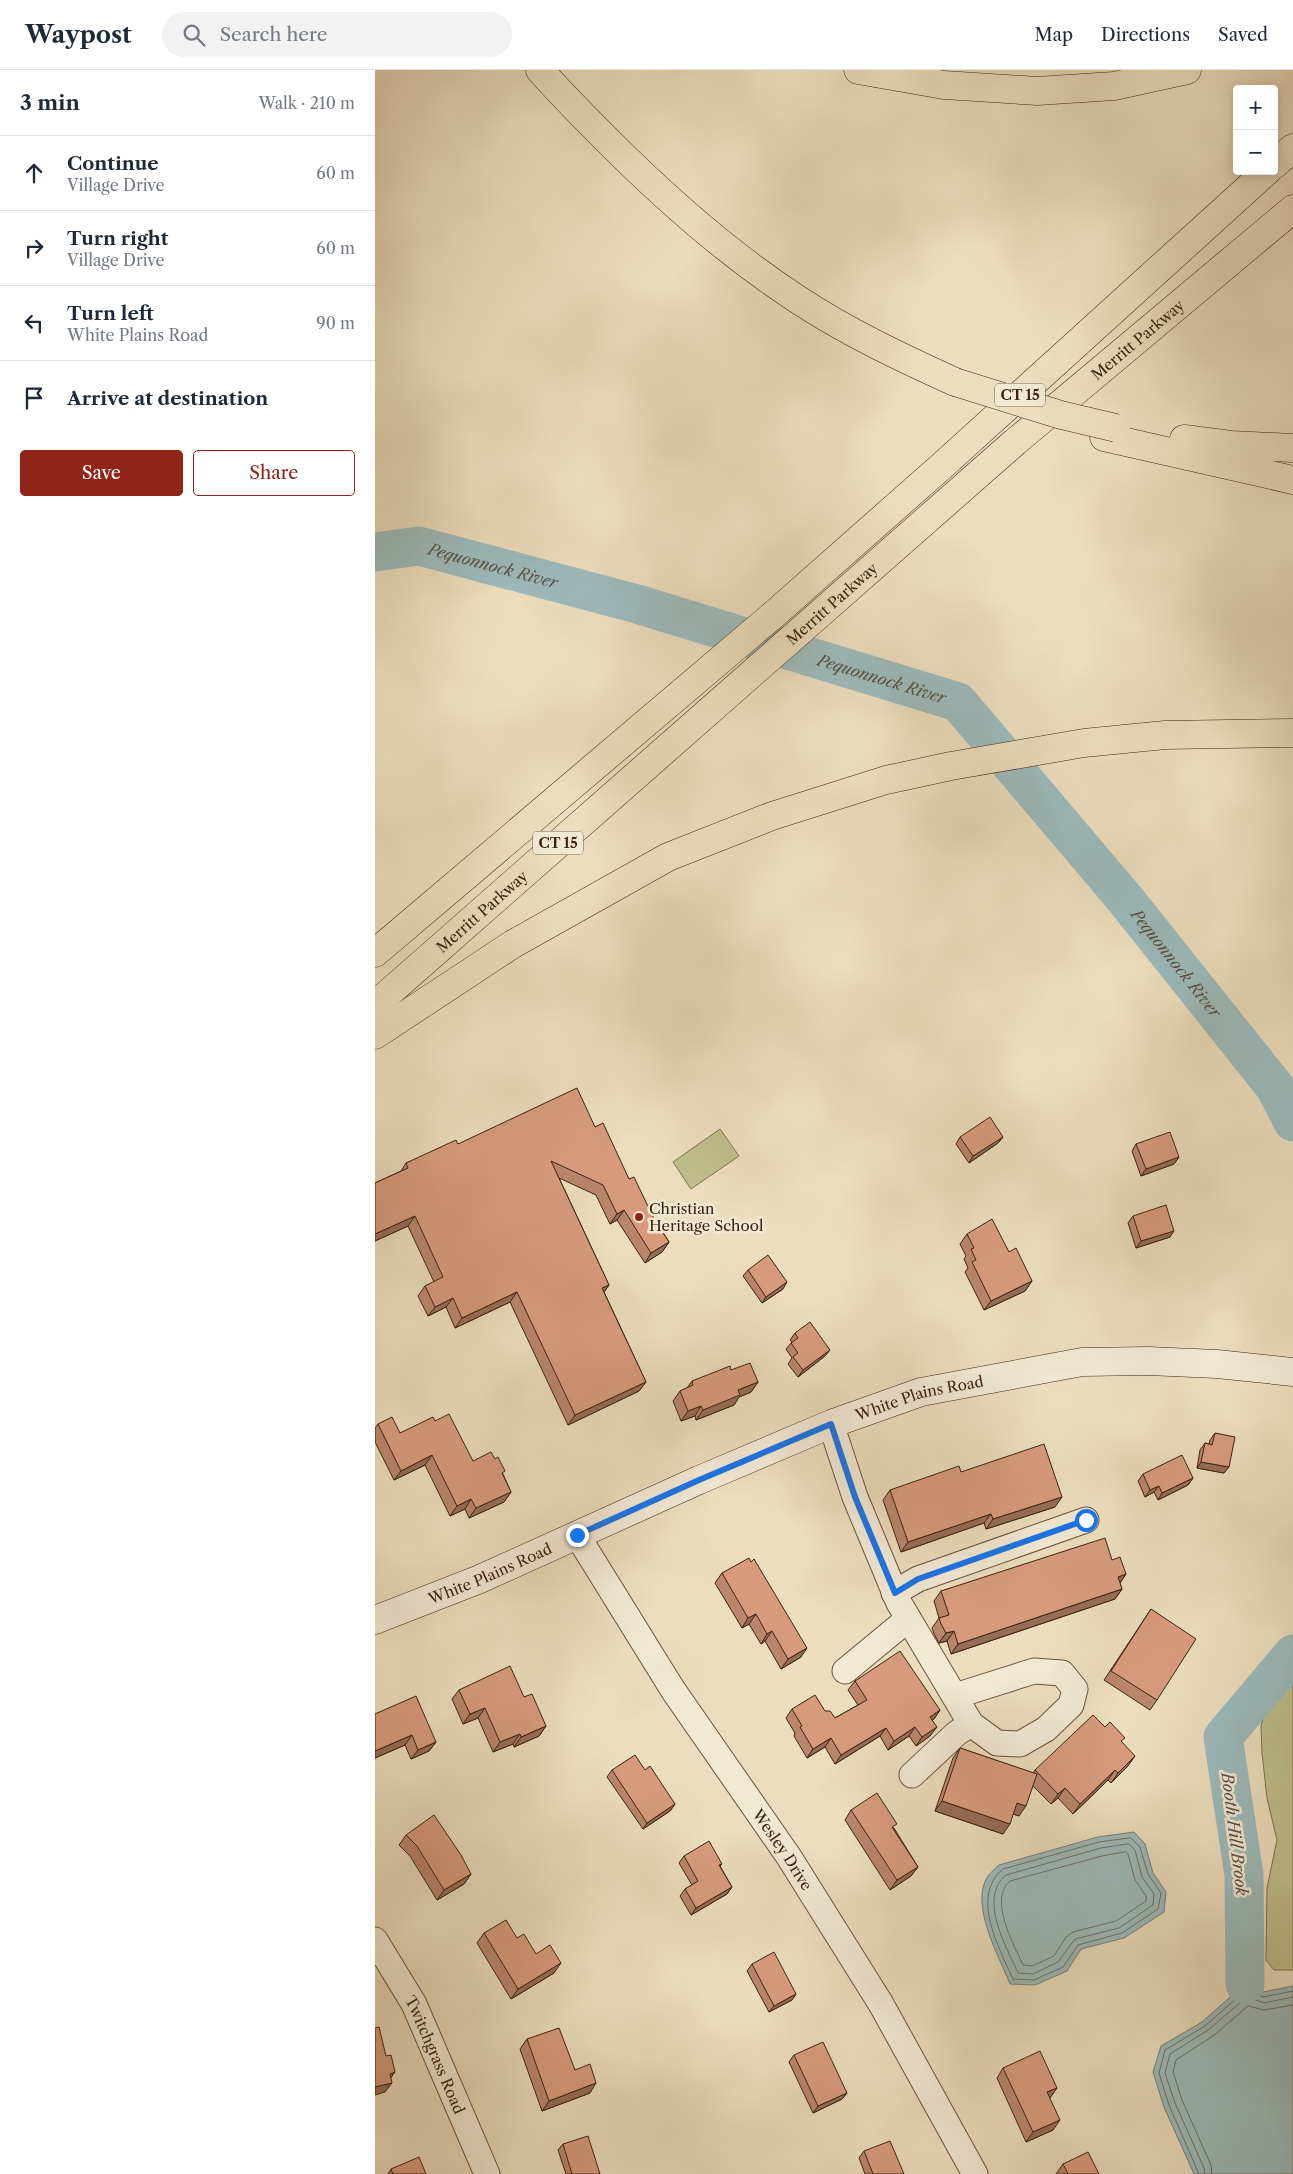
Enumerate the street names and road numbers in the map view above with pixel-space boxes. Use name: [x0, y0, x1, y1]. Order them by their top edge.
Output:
street label: Merritt Parkway: [1087, 295, 1188, 384]
road number: CT 15: [995, 384, 1045, 406]
street label: Merritt Parkway: [782, 558, 882, 649]
road number: CT 15: [533, 831, 583, 854]
street label: Merritt Parkway: [432, 866, 532, 956]
street label: White Plains Road: [852, 1371, 985, 1424]
street label: White Plains Road: [424, 1538, 555, 1608]
street label: Wesley Drive: [748, 1804, 817, 1894]
street label: Twitchgrass Road: [402, 1992, 469, 2116]

